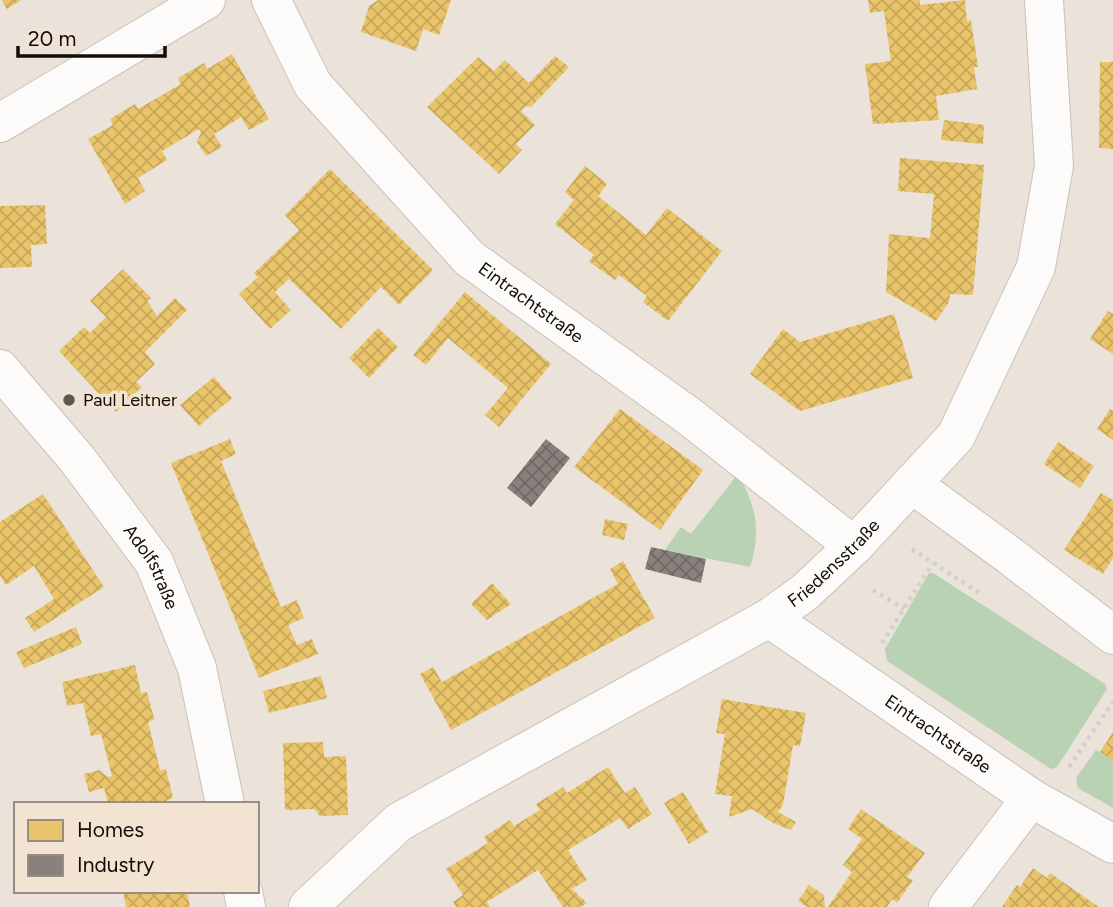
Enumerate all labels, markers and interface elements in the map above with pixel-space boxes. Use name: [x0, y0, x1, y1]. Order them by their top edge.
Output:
scale bar: [18, 14, 164, 58]
text: 20 m: [28, 26, 76, 51]
street label: Eintrachtstraße: [474, 257, 588, 348]
place label: Paul Leitner: [83, 389, 177, 411]
marker: Paul Leitner: [61, 392, 77, 408]
street label: Friedensstraße: [783, 514, 885, 612]
street label: Adolfstraße: [119, 520, 183, 613]
street label: Eintrachtstraße: [881, 690, 995, 778]
legend: [14, 802, 259, 893]
text: Homes: [77, 817, 144, 842]
text: Industry: [77, 852, 154, 877]

